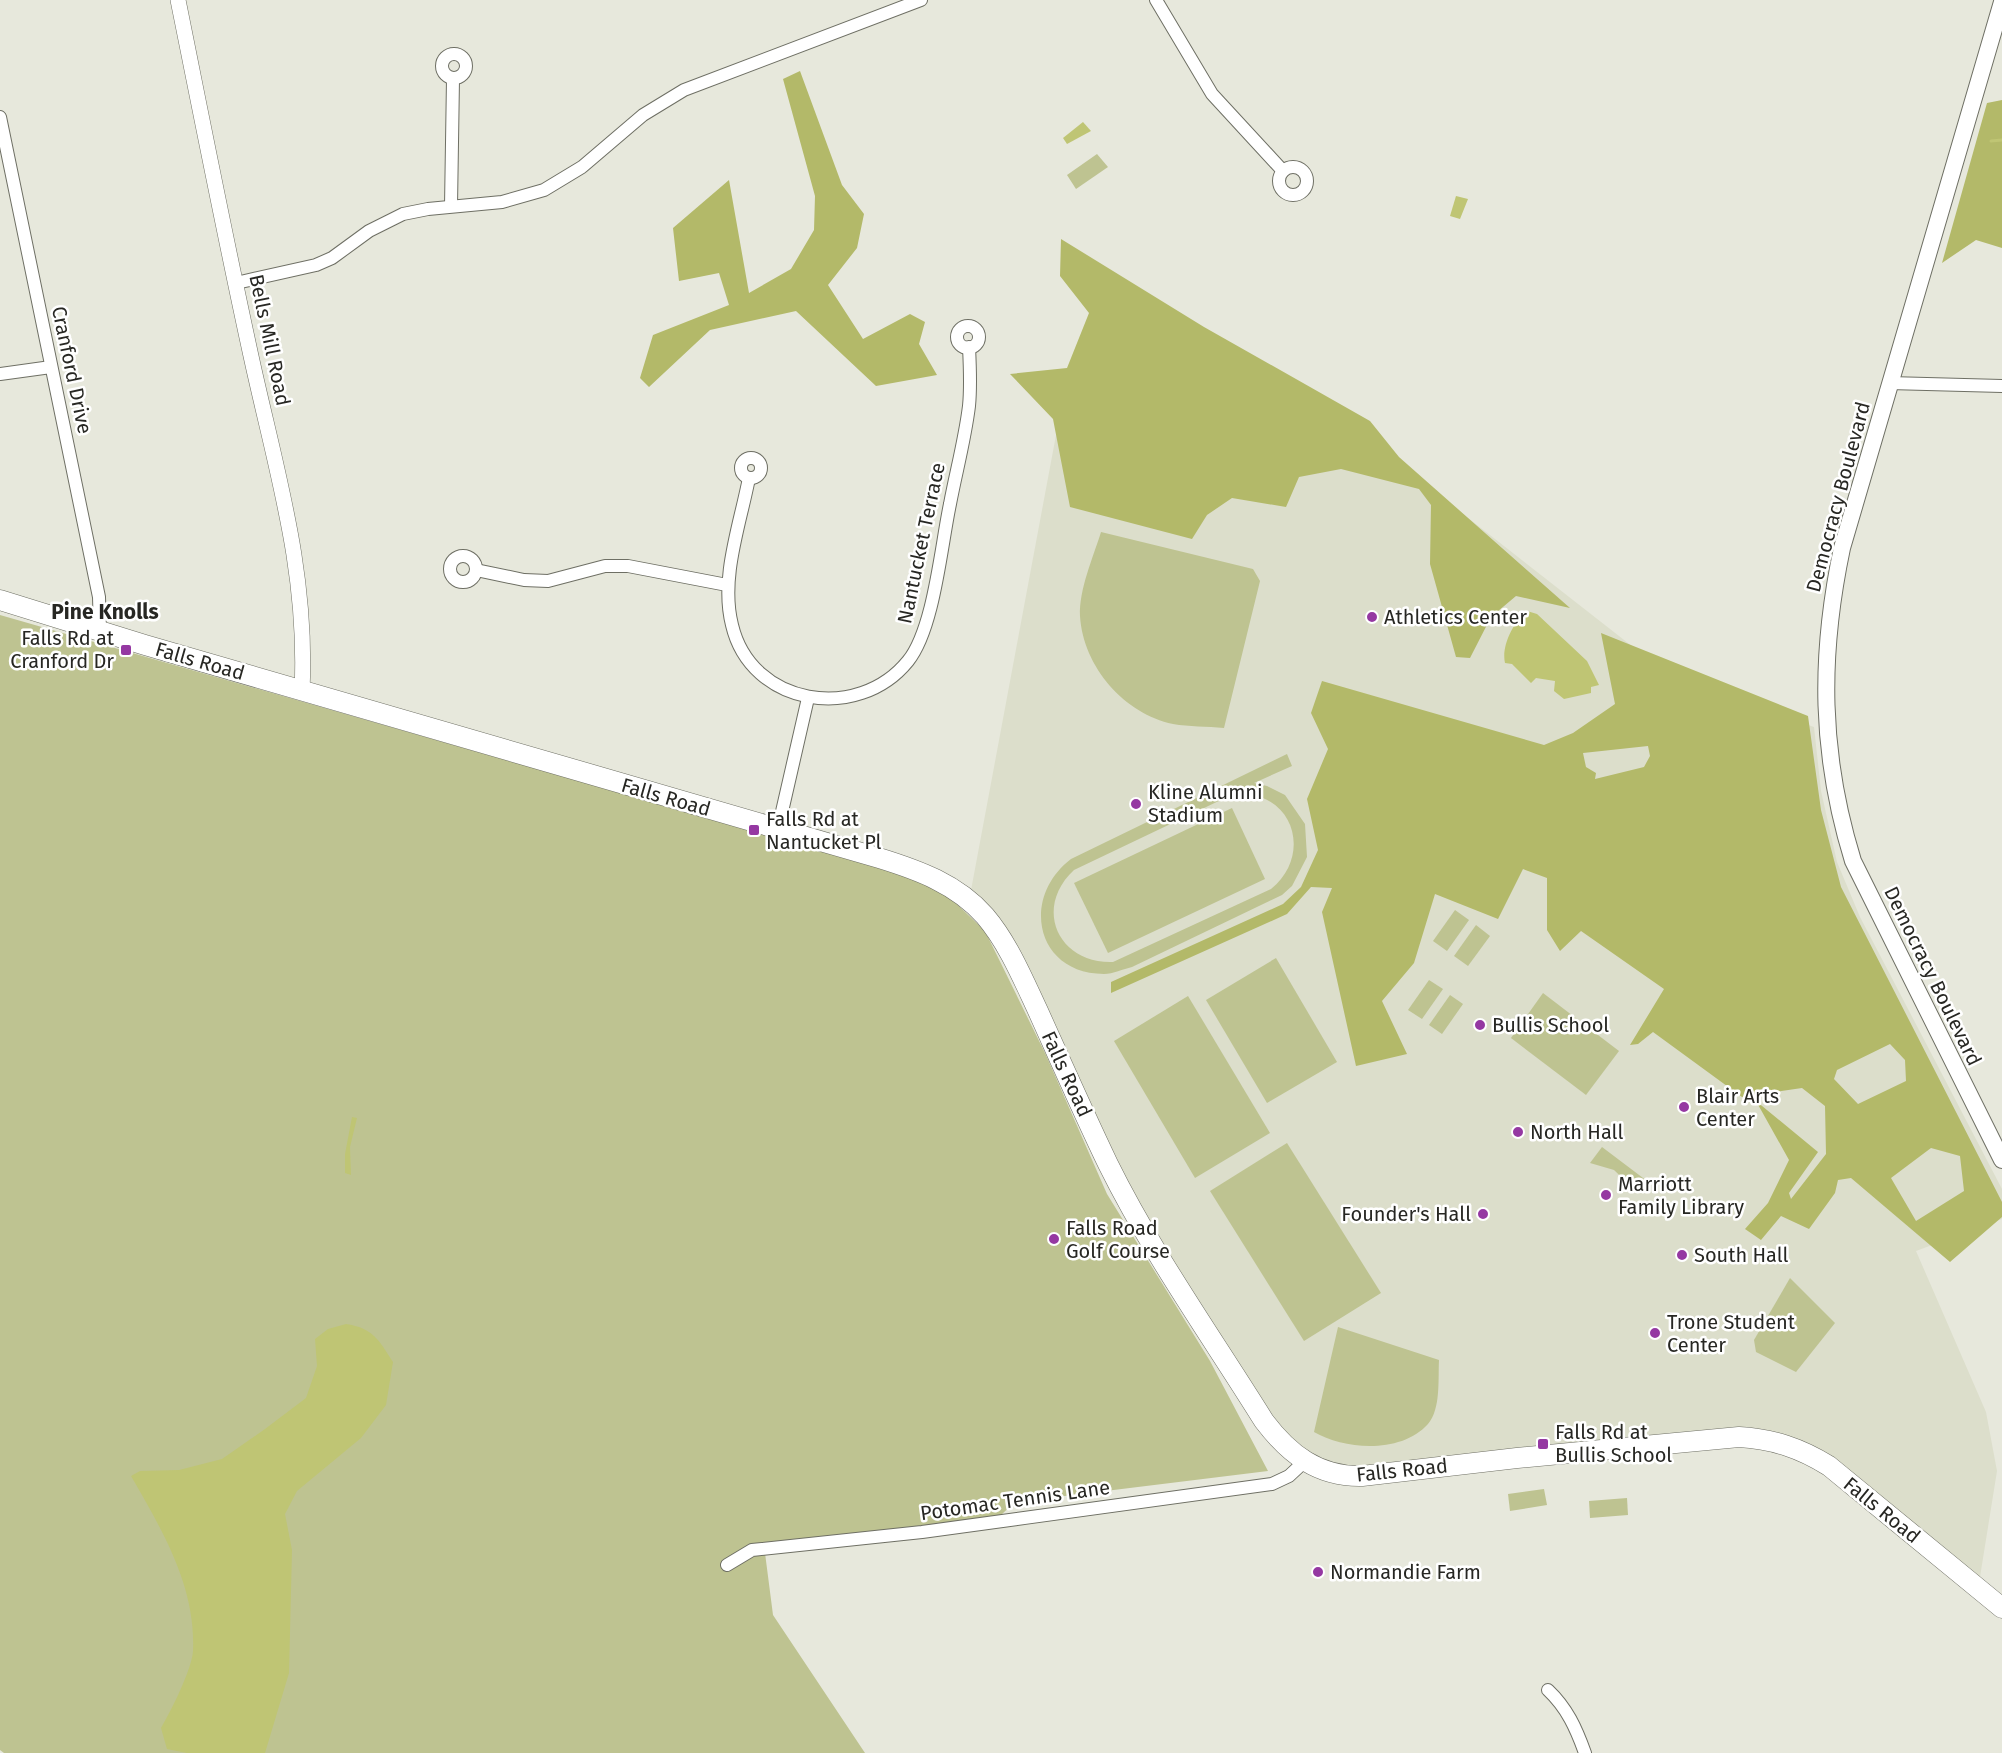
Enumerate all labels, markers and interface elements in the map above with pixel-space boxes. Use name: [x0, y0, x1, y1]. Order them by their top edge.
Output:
street label: Bells Mill Road: [244, 272, 296, 408]
street label: Cranford Drive: [47, 304, 97, 436]
street label: Democracy Boulevard: [1801, 399, 1875, 595]
street label: Nantucket Terrace: [892, 460, 950, 626]
district label: Pine Knolls: [51, 599, 159, 625]
place label: Athletics Center: [1384, 605, 1527, 629]
marker: Athletics Center: [1365, 610, 1379, 624]
place label: Falls Rd at Cranford Dr: [10, 626, 115, 673]
street label: Falls Road: [153, 637, 247, 685]
marker: Falls Rd at Cranford Dr: [119, 643, 133, 657]
street label: Falls Road: [619, 773, 713, 821]
place label: Kline Alumni Stadium: [1148, 780, 1263, 827]
marker: Kline Alumni Stadium: [1129, 797, 1143, 811]
place label: Falls Rd at Nantucket Pl: [766, 807, 882, 854]
marker: Falls Rd at Nantucket Pl: [747, 823, 761, 837]
street label: Democracy Boulevard: [1879, 883, 1987, 1069]
place label: Bullis School: [1492, 1013, 1609, 1037]
marker: Bullis School: [1473, 1018, 1487, 1032]
street label: Falls Road: [1037, 1027, 1097, 1121]
place label: Blair Arts Center: [1696, 1084, 1779, 1131]
marker: Blair Arts Center: [1677, 1100, 1691, 1114]
place label: North Hall: [1530, 1120, 1623, 1144]
marker: North Hall: [1511, 1125, 1525, 1139]
place label: Marriott Family Library: [1618, 1172, 1744, 1219]
marker: Marriott Family Library: [1599, 1188, 1613, 1202]
place label: Founder's Hall: [1341, 1202, 1471, 1226]
marker: Founder's Hall: [1476, 1207, 1490, 1221]
place label: Falls Road Golf Course: [1066, 1216, 1170, 1263]
marker: Falls Road Golf Course: [1047, 1232, 1061, 1246]
place label: South Hall: [1694, 1243, 1789, 1267]
marker: South Hall: [1675, 1248, 1689, 1262]
place label: Trone Student Center: [1667, 1310, 1796, 1357]
marker: Trone Student Center: [1648, 1326, 1662, 1340]
place label: Falls Rd at Bullis School: [1555, 1420, 1672, 1467]
marker: Falls Rd at Bullis School: [1536, 1437, 1550, 1451]
street label: Falls Road: [1355, 1453, 1449, 1487]
street label: Falls Road: [1839, 1472, 1925, 1548]
street label: Potomac Tennis Lane: [919, 1475, 1111, 1525]
place label: Normandie Farm: [1330, 1560, 1481, 1584]
marker: Normandie Farm: [1311, 1565, 1325, 1579]

